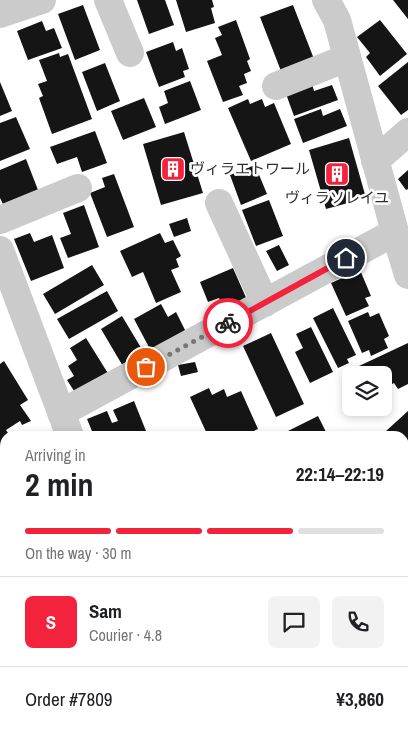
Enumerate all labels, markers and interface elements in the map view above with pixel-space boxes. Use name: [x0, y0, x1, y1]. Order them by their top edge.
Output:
building icon: ヴィラエトワール: [160, 156, 186, 182]
place label: ヴィラエトワール: [190, 158, 310, 179]
building icon: ヴィラソレイユ: [324, 161, 350, 187]
place label: ヴィラソレイユ: [285, 187, 389, 208]
pin: [325, 237, 367, 279]
icon: home: [332, 244, 360, 272]
courier: [203, 298, 253, 348]
icon: bike: [214, 309, 242, 337]
pin: [125, 346, 167, 388]
icon: bag: [132, 353, 160, 381]
map controls: [342, 366, 392, 416]
button: layers: [342, 366, 392, 416]
text: Arriving in: [25, 444, 86, 466]
text: 22:14–22:19: [296, 461, 384, 487]
text: 2 min: [25, 463, 94, 506]
text: On the way · 30 m: [25, 542, 131, 564]
button: chat: [268, 596, 320, 648]
button: phone: [332, 596, 384, 648]
text: Sam: [89, 598, 122, 624]
text: S: [46, 609, 56, 635]
text: Courier · 4.8: [89, 624, 162, 646]
text: Order #7809: [25, 686, 112, 712]
text: ¥3,860: [336, 686, 384, 712]

